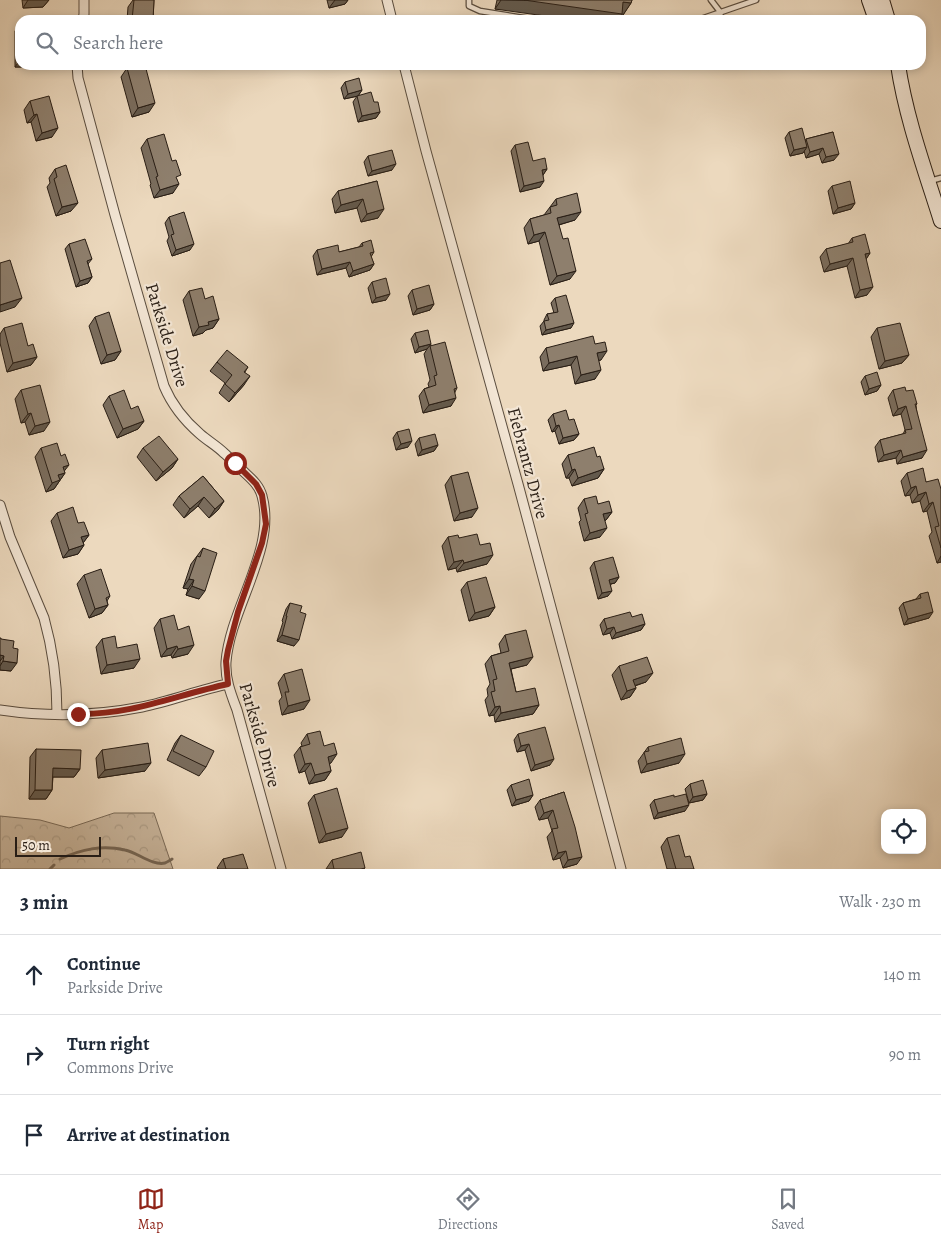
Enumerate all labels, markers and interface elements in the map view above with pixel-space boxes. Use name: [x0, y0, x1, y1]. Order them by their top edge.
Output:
search box: [15, 15, 926, 70]
icon: search: [33, 29, 61, 57]
text: Search here: [73, 30, 163, 56]
street label: Parkside Drive: [140, 280, 194, 390]
street label: Fiebrantz Drive: [502, 405, 554, 521]
route start: [224, 452, 247, 475]
street label: Parkside Drive: [234, 680, 286, 790]
route end: [67, 703, 90, 726]
map controls: [881, 809, 926, 854]
button: locate: [881, 809, 926, 854]
scale bar: [15, 834, 101, 857]
text: 50 m: [22, 836, 50, 855]
text: 3 min: [20, 888, 68, 916]
text: Walk · 230 m: [839, 891, 921, 913]
text: Continue: [67, 951, 141, 977]
icon: ahead: [20, 961, 48, 989]
text: 140 m: [883, 964, 921, 986]
text: Parkside Drive: [67, 977, 163, 999]
text: Turn right: [67, 1031, 149, 1057]
icon: right: [20, 1041, 48, 1069]
text: 90 m: [889, 1044, 921, 1066]
text: Commons Drive: [67, 1057, 174, 1079]
icon: arrive: [20, 1121, 48, 1149]
text: Arrive at destination: [67, 1122, 230, 1148]
tab: Map: [137, 1185, 165, 1234]
tab: Directions: [438, 1185, 498, 1234]
tab: Saved: [771, 1185, 804, 1234]

